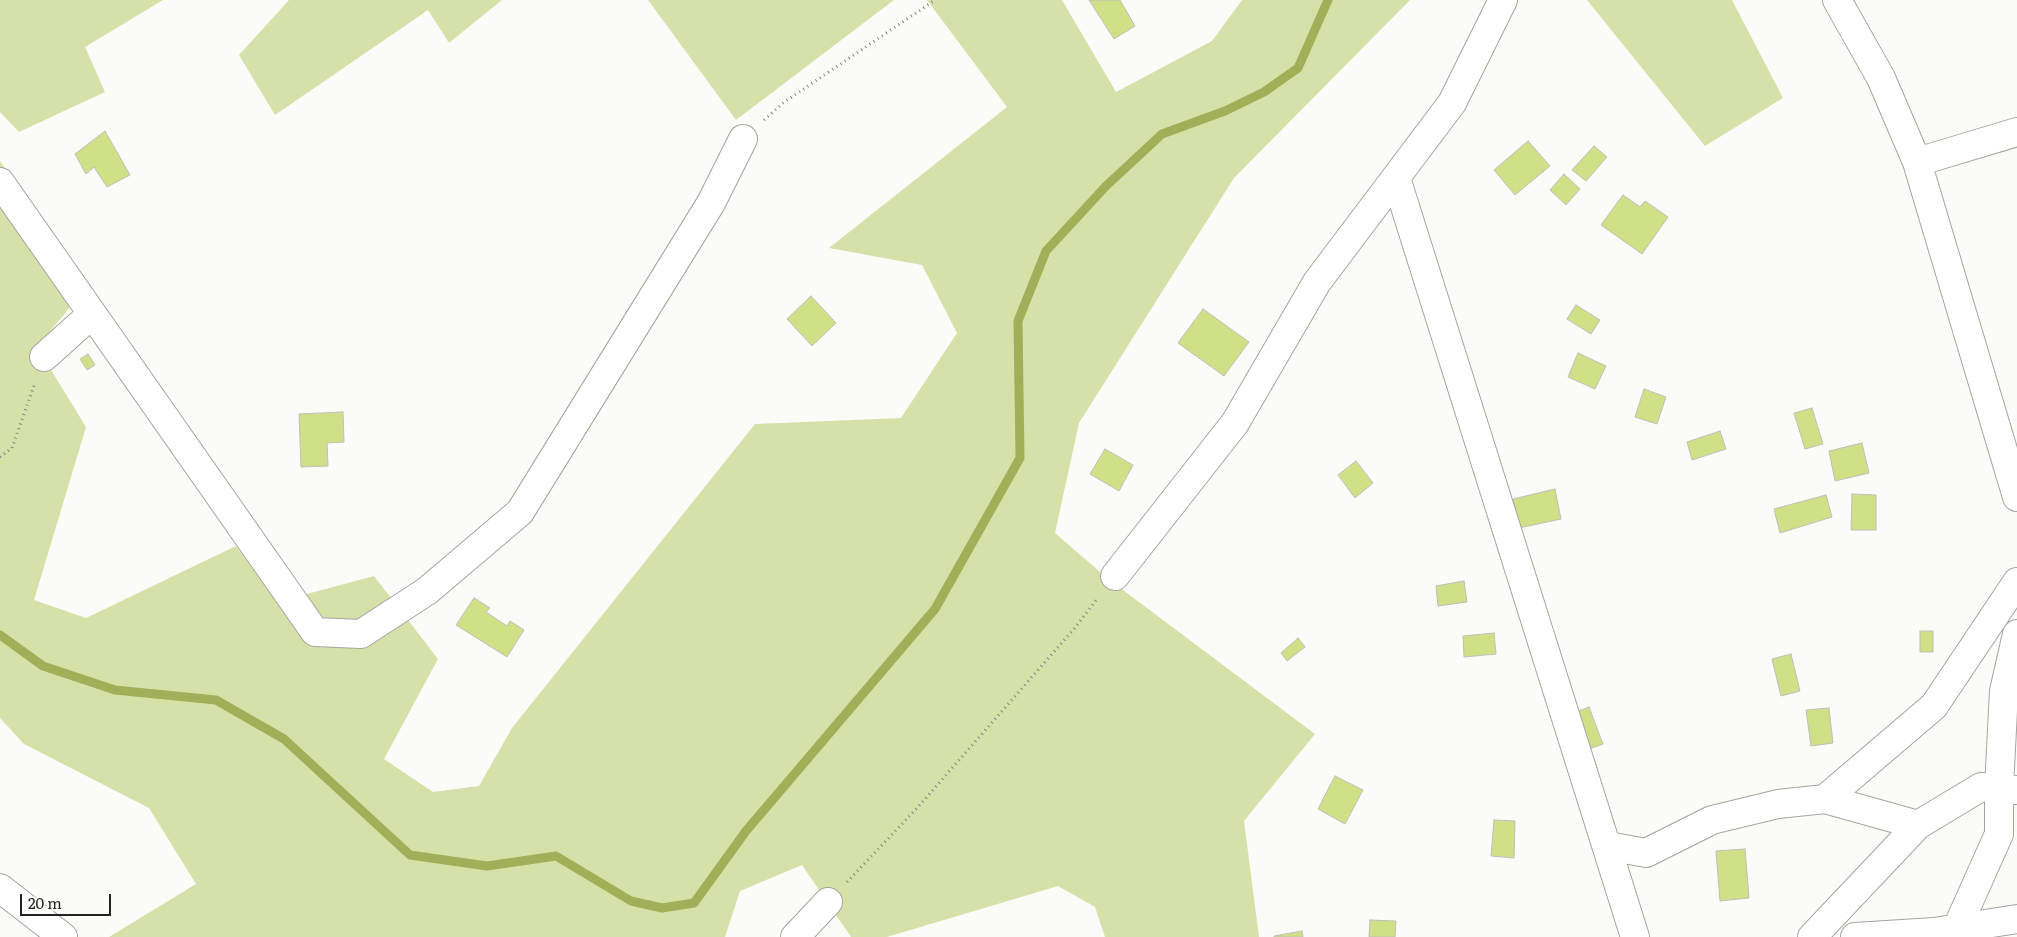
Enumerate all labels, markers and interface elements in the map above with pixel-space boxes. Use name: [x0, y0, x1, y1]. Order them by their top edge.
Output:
scale bar: [22, 884, 114, 916]
text: 20 m: [28, 891, 62, 914]

